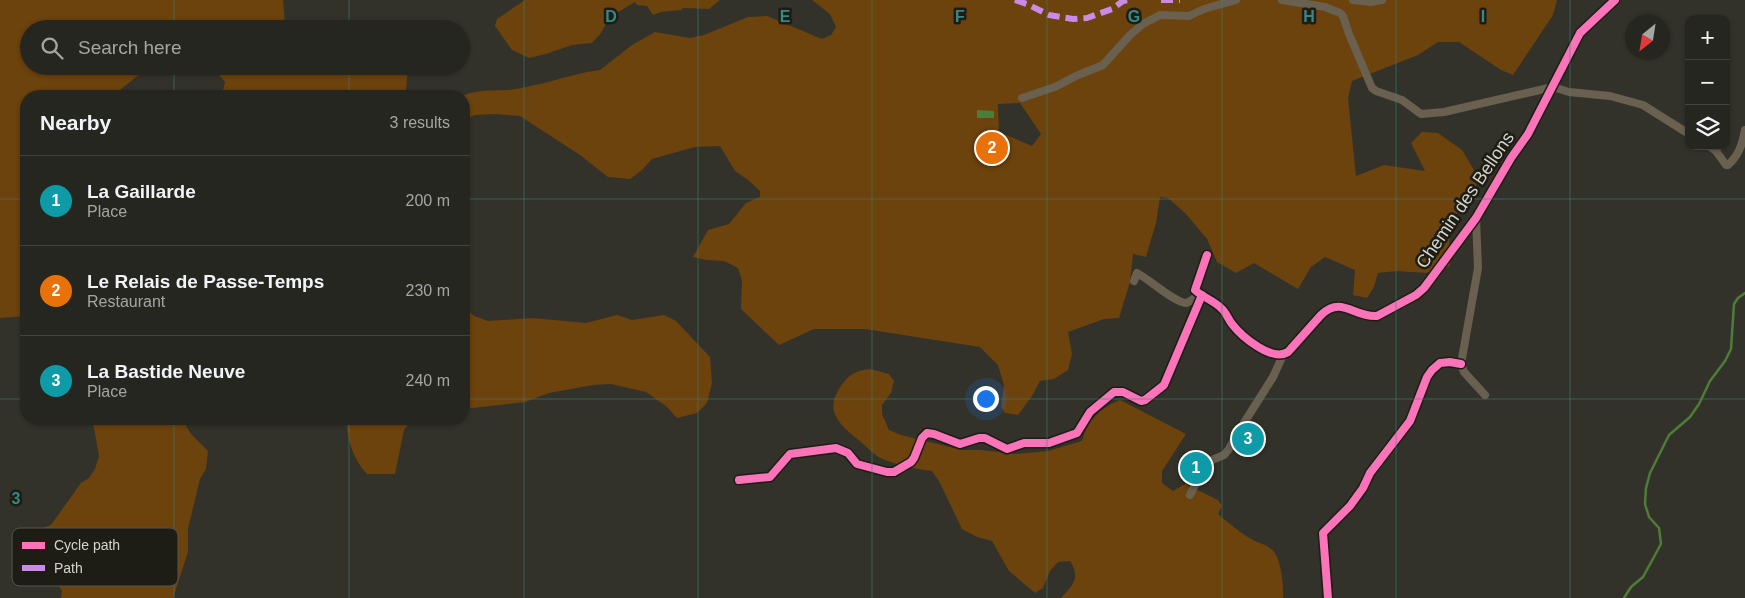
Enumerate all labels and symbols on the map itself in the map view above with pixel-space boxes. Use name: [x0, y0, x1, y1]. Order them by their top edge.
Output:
text: D: [605, 8, 617, 25]
text: E: [780, 8, 791, 25]
text: F: [955, 8, 965, 25]
text: G: [1128, 8, 1140, 25]
text: H: [1303, 8, 1315, 25]
text: I: [1481, 8, 1485, 25]
north arrow: [1625, 15, 1670, 60]
street label: Chemin des Bellons: [1412, 128, 1518, 272]
pin: 2: [976, 129, 1008, 167]
your location: [973, 386, 999, 412]
pin: 3: [1232, 420, 1264, 458]
pin: 1: [1180, 449, 1212, 487]
text: 3: [12, 490, 21, 507]
legend: [12, 528, 178, 586]
text: Cycle path: [54, 537, 120, 553]
text: Path: [54, 560, 83, 576]

